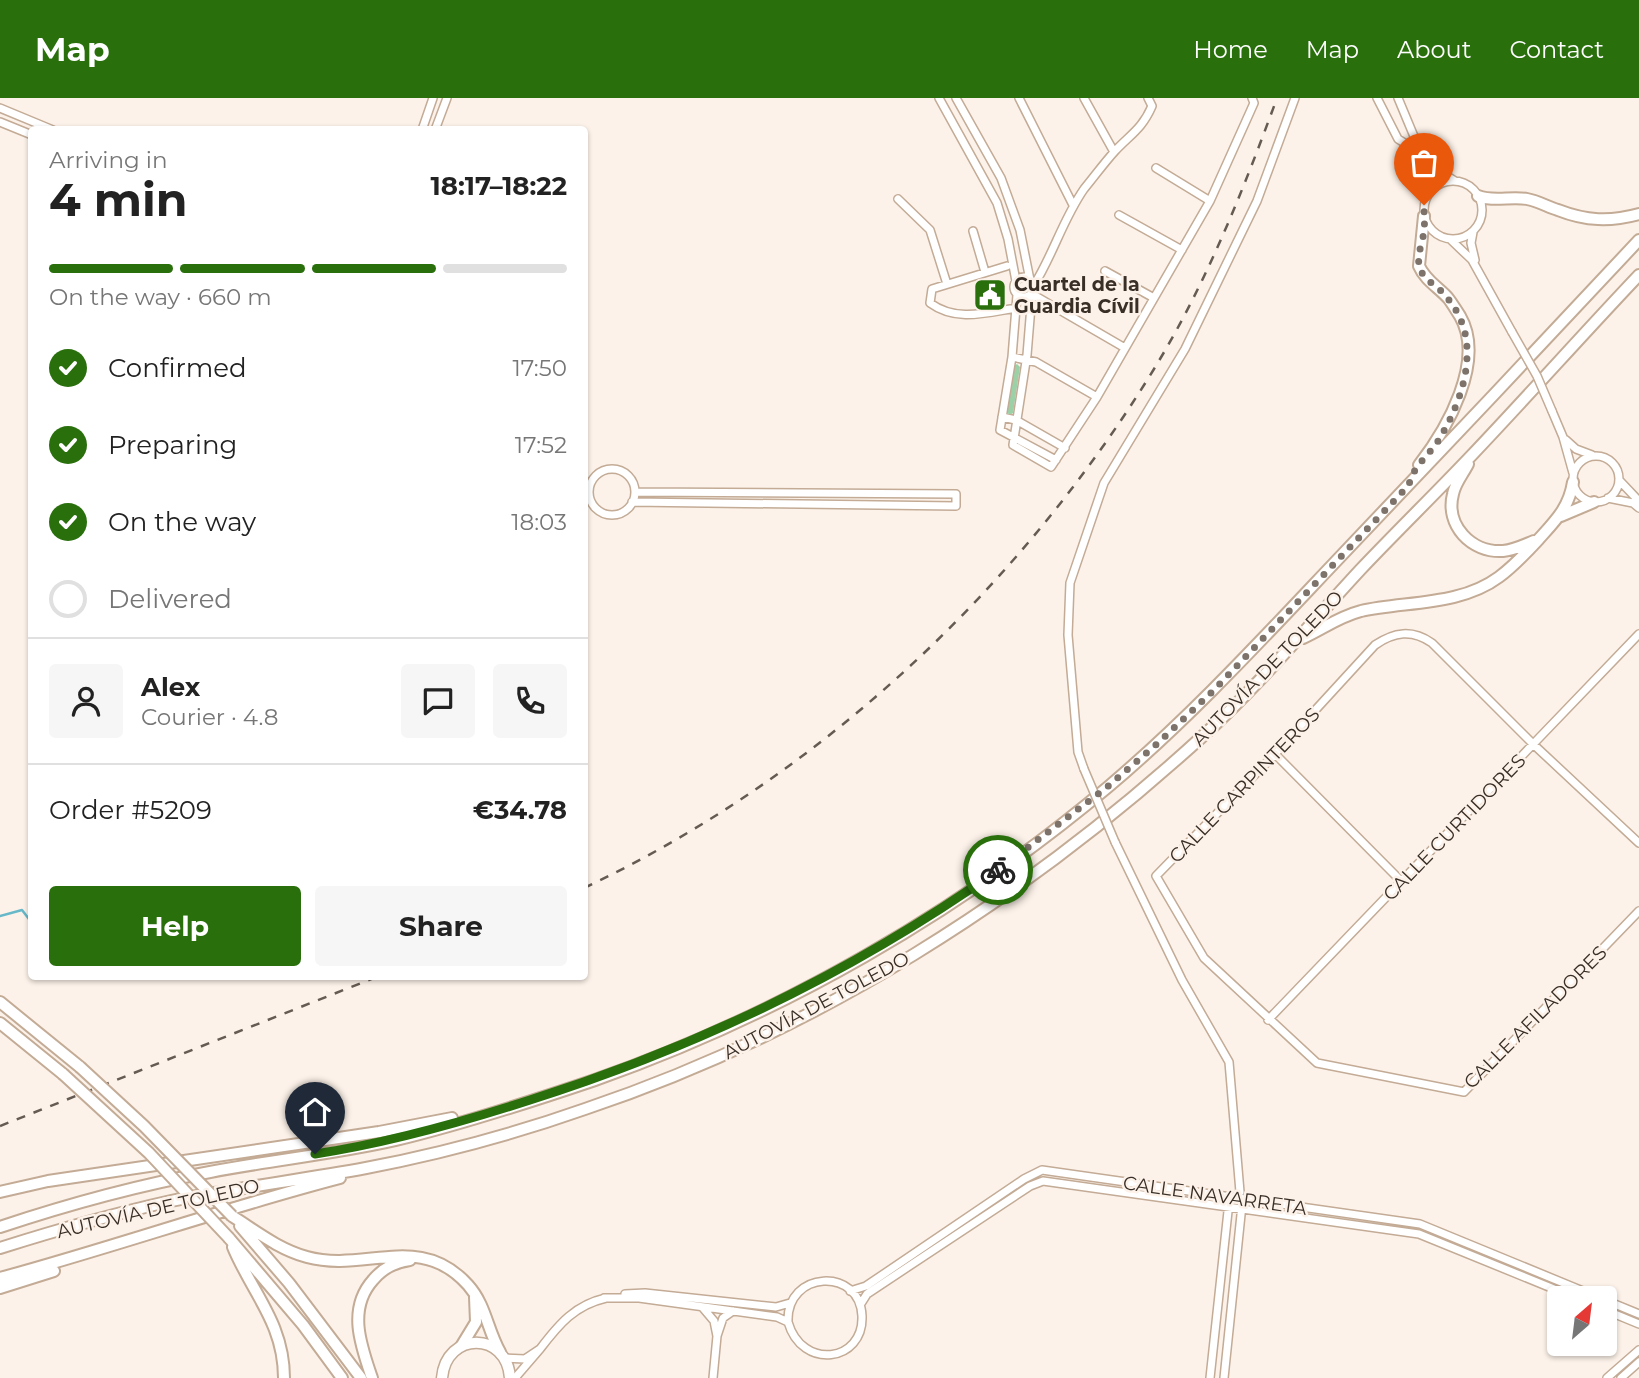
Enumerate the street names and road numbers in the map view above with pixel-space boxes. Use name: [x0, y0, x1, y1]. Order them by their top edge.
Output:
street label: AUTOVÍA DE TOLEDO: [1187, 586, 1348, 751]
street label: CALLE CARPINTEROS: [1164, 703, 1325, 868]
street label: CALLE CURTIDORES: [1378, 749, 1530, 906]
street label: CALLE AFILADORES: [1459, 941, 1612, 1094]
street label: AUTOVÍA DE TOLEDO: [719, 947, 913, 1064]
street label: CALLE NAVARRETA: [1121, 1171, 1309, 1220]
street label: AUTOVÍA DE TOLEDO: [55, 1174, 262, 1243]

